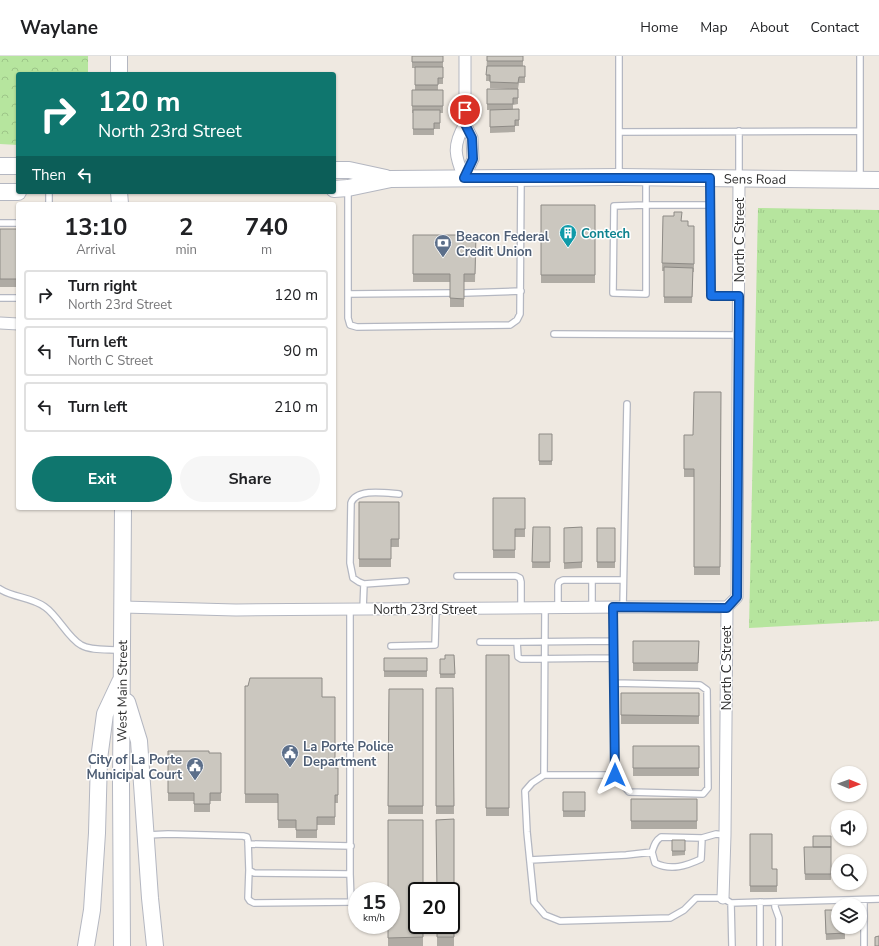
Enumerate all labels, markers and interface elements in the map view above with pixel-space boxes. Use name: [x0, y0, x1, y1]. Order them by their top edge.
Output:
text: Waylane: [20, 15, 98, 41]
text: Home: [640, 18, 678, 37]
text: Map: [700, 18, 728, 37]
text: About: [750, 18, 789, 37]
text: Contact: [811, 18, 859, 37]
text: 120 m: [98, 83, 181, 121]
icon: right: [32, 88, 84, 140]
pin: [448, 93, 482, 127]
icon: arrive: [454, 99, 476, 121]
text: North 23rd Street: [98, 119, 242, 143]
icon: left: [74, 164, 96, 186]
text: Then: [32, 165, 66, 185]
street label: Sens Road: [724, 170, 786, 189]
street label: North C Street: [731, 197, 749, 282]
text: 13:10: [64, 211, 127, 243]
text: 2: [179, 211, 193, 243]
text: 740: [245, 211, 288, 243]
building icon: Contech: [558, 223, 578, 248]
place label: Contech: [581, 225, 630, 243]
place label: Beacon Federal Credit Union: [456, 228, 550, 261]
bank icon: Beacon Federal Credit Union: [433, 233, 453, 258]
text: Arrival: [76, 241, 115, 259]
text: min: [175, 241, 197, 259]
text: m: [261, 241, 272, 259]
text: Turn right: [68, 276, 137, 296]
icon: right: [34, 284, 56, 306]
text: 120 m: [274, 285, 318, 305]
text: North 23rd Street: [68, 296, 172, 314]
text: Turn left: [68, 332, 127, 352]
icon: left: [34, 340, 56, 362]
text: 90 m: [283, 341, 318, 361]
text: North C Street: [68, 352, 153, 370]
icon: left: [34, 396, 56, 418]
text: Turn left: [68, 397, 127, 417]
text: 210 m: [274, 397, 318, 417]
button: Exit: [32, 456, 172, 502]
button: Share: [180, 456, 320, 502]
street label: North 23rd Street: [373, 601, 477, 619]
street label: North C Street: [718, 625, 736, 710]
street label: West Main Street: [113, 640, 132, 742]
place label: La Porte Police Department: [303, 738, 394, 771]
public building icon: La Porte Police Department: [280, 743, 300, 768]
place label: City of La Porte Municipal Court: [86, 751, 183, 784]
position arrow: [594, 754, 636, 796]
public building icon: City of La Porte Municipal Court: [185, 756, 205, 781]
north arrow: [831, 766, 867, 802]
map controls: [831, 766, 867, 934]
button: sound: [831, 810, 867, 846]
button: search: [831, 854, 867, 890]
speed limit sign: 20: [408, 882, 460, 934]
text: 15: [362, 889, 386, 916]
button: layers: [831, 898, 867, 934]
text: km/h: [363, 911, 385, 925]

